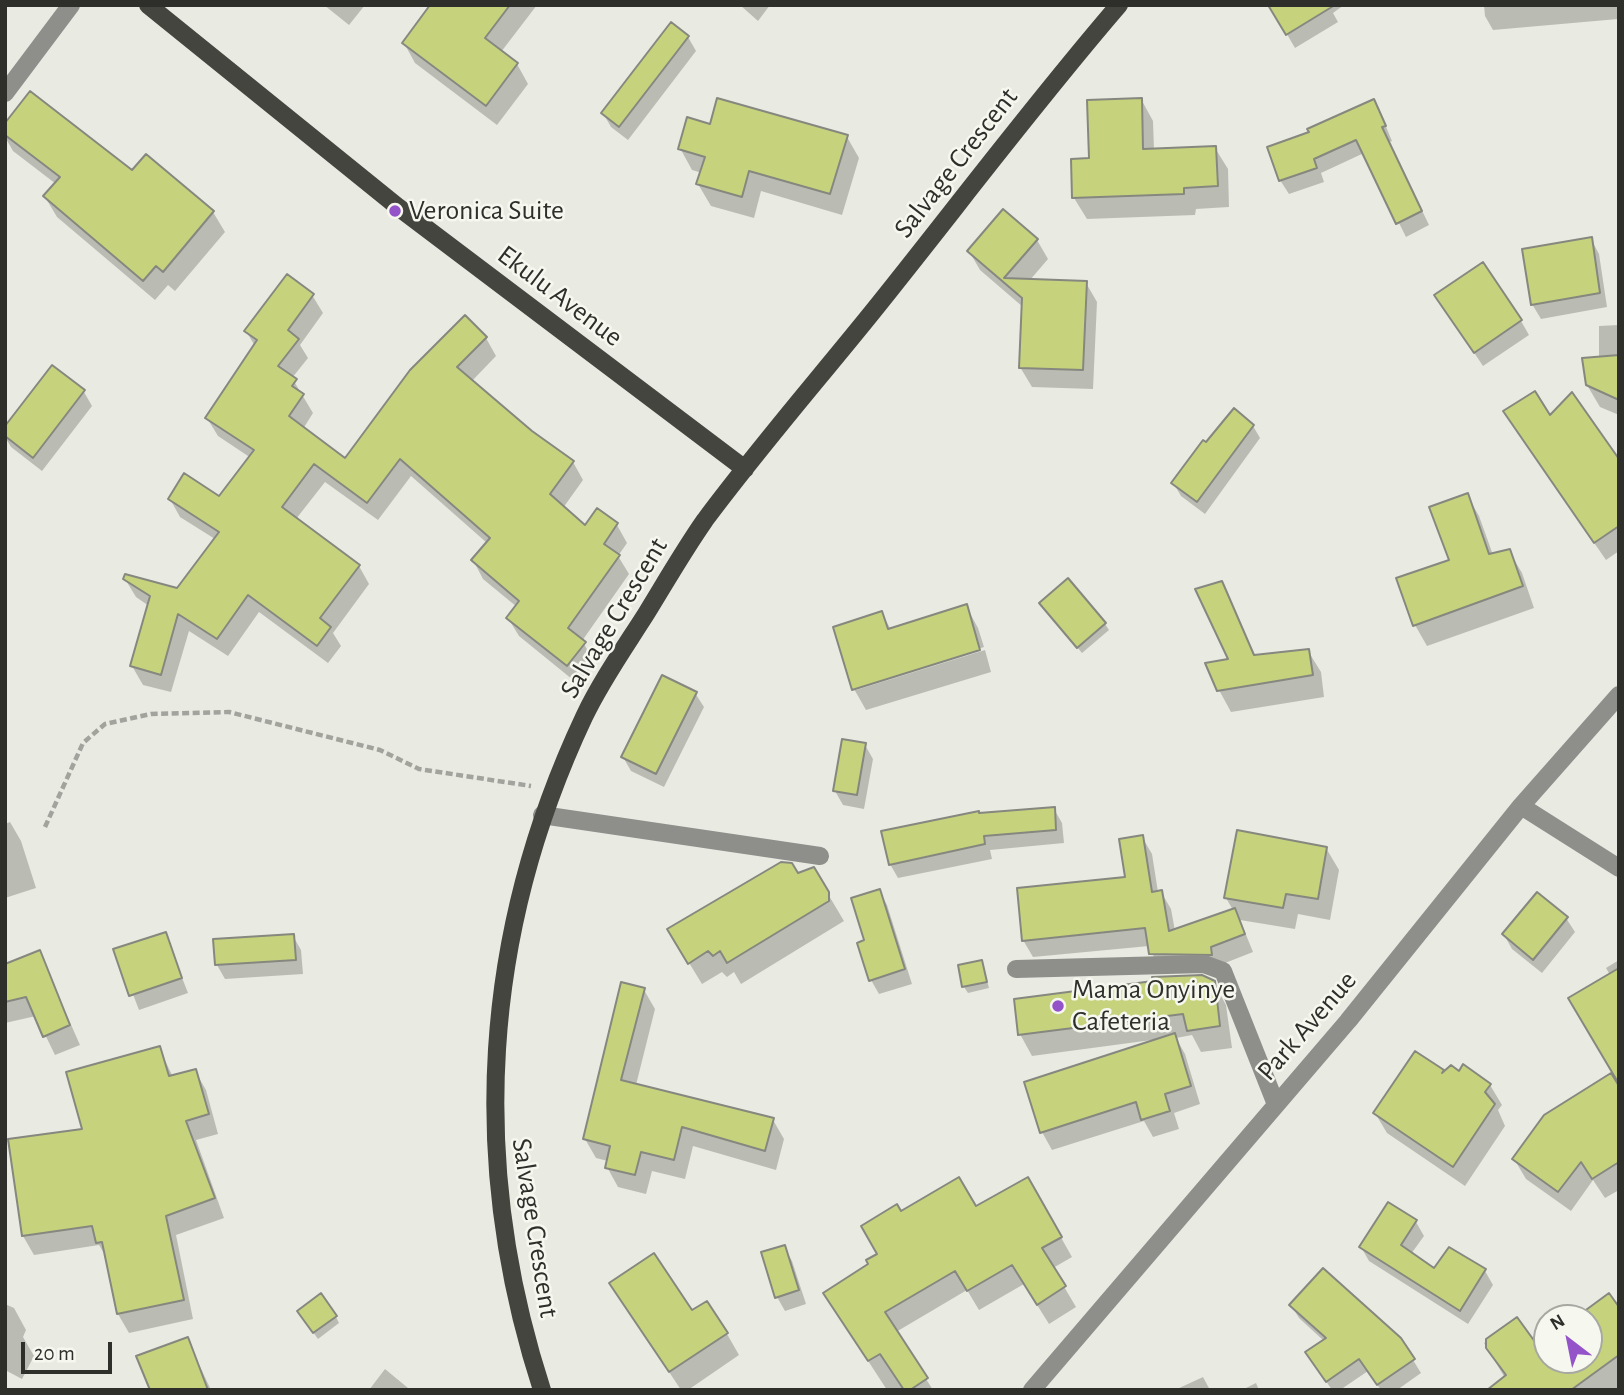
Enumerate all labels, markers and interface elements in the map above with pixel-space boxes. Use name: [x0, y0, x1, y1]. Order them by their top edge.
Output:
street label: Salvage Crescent: [887, 81, 1025, 245]
place label: Veronica Suite: [409, 194, 564, 228]
marker: Veronica Suite: [387, 203, 403, 219]
street label: Ekulu Avenue: [491, 238, 629, 354]
street label: Salvage Crescent: [553, 532, 675, 704]
street label: Park Avenue: [1250, 964, 1364, 1088]
place label: Mama Onyinye Cafeteria: [1072, 973, 1235, 1039]
marker: Mama Onyinye Cafeteria: [1050, 998, 1066, 1014]
street label: Salvage Crescent: [504, 1136, 566, 1320]
north arrow: [1533, 1304, 1603, 1374]
text: N: [1547, 1311, 1568, 1334]
scale bar: [24, 1328, 116, 1372]
text: 20 m: [34, 1343, 75, 1364]

